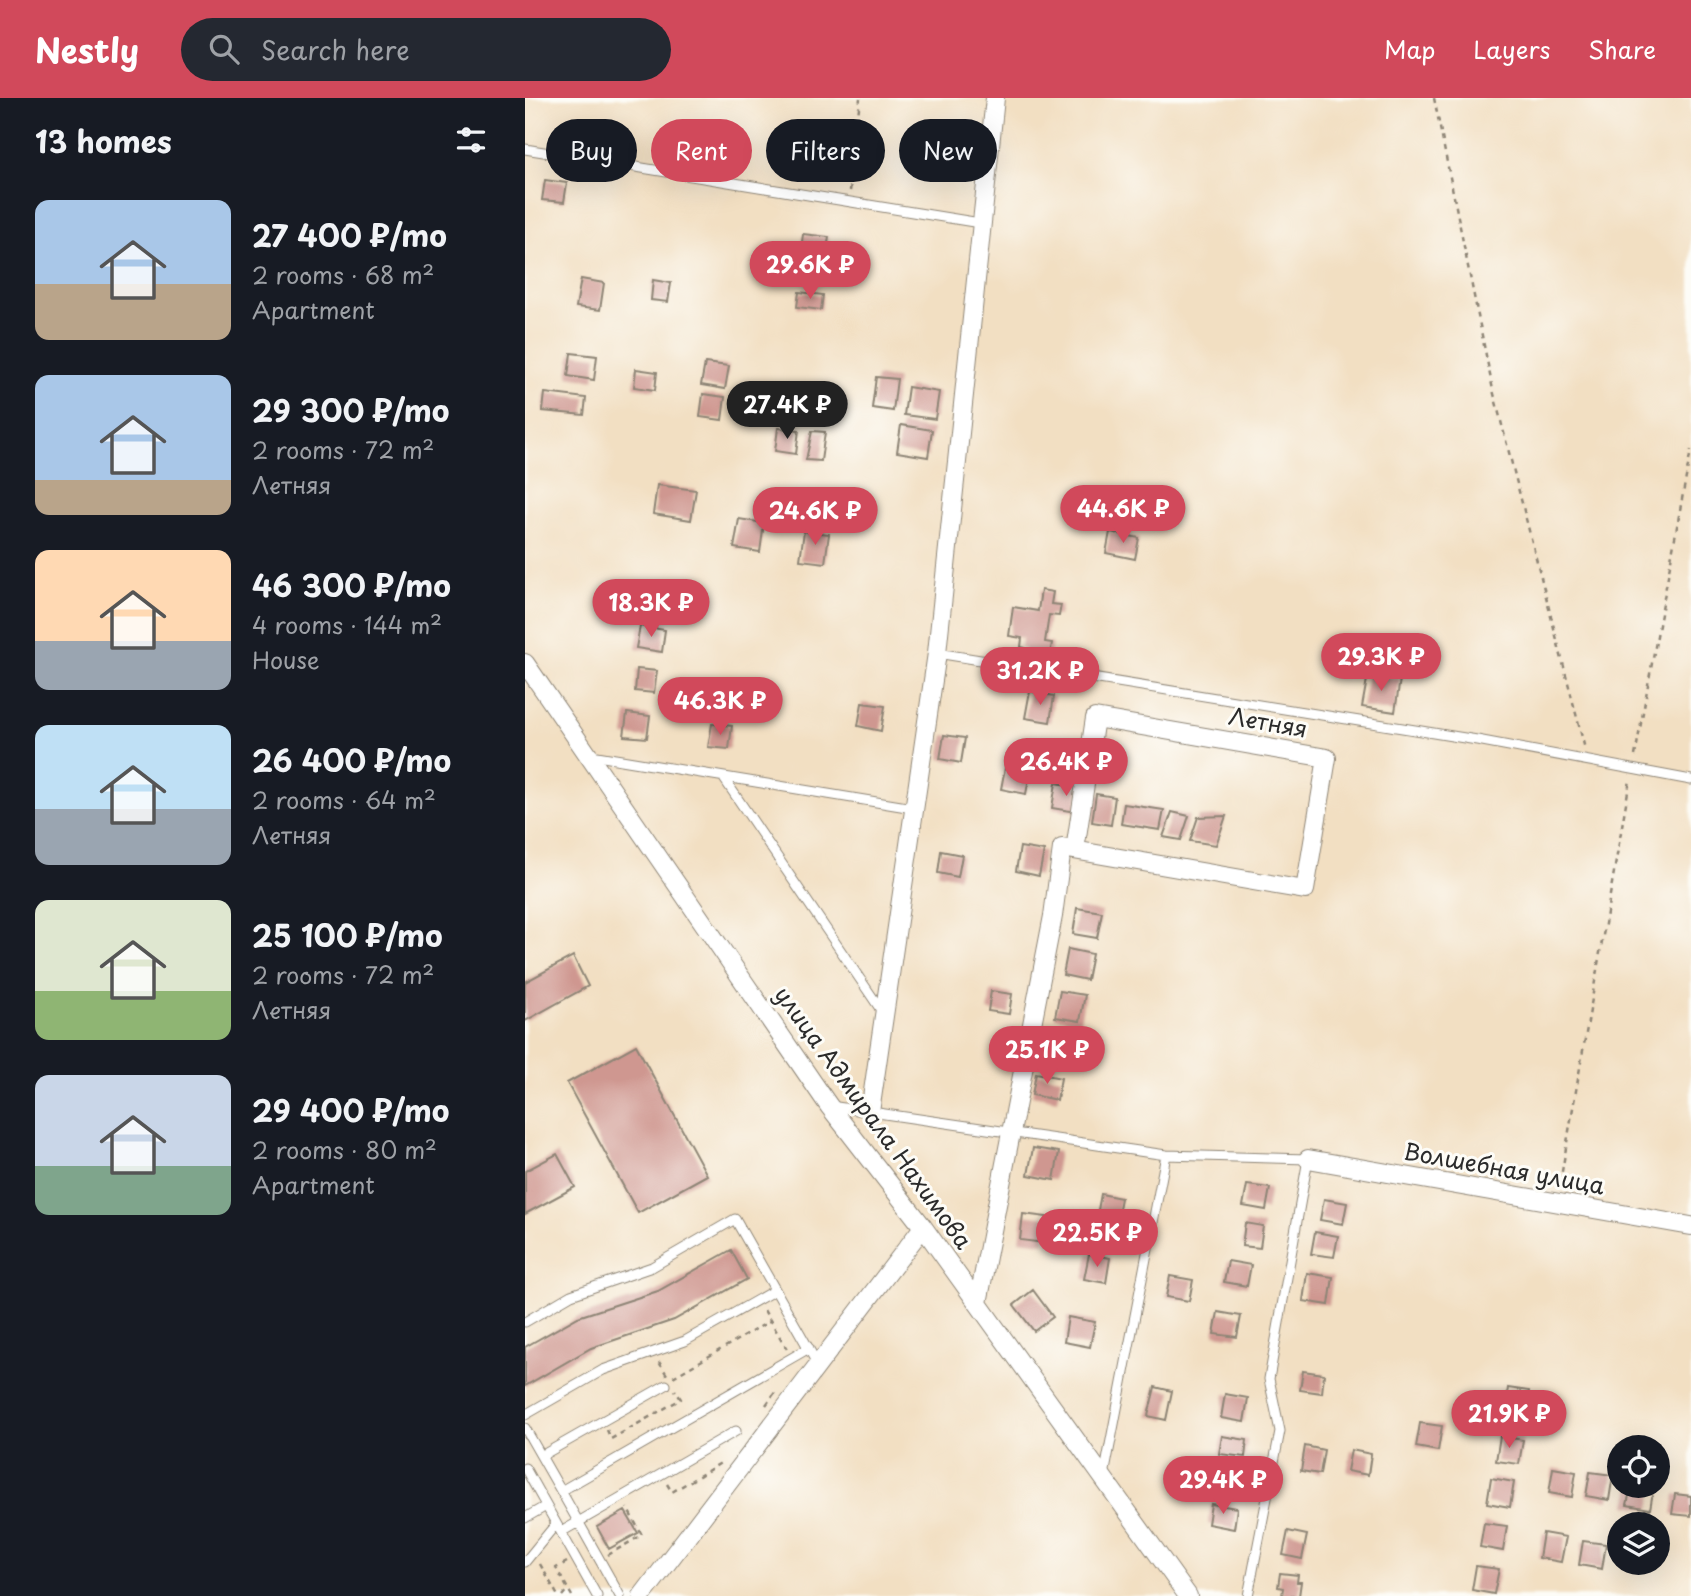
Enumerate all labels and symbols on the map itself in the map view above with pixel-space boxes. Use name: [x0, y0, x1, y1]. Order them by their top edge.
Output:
pin: 29.6K ₽: [745, 242, 875, 301]
pin: 27.4K ₽: [722, 382, 852, 441]
pin: 44.6K ₽: [1058, 486, 1188, 545]
pin: 24.6K ₽: [750, 488, 880, 547]
pin: 18.3K ₽: [586, 580, 716, 639]
pin: 29.3K ₽: [1316, 634, 1446, 693]
pin: 31.2K ₽: [975, 648, 1105, 707]
pin: 46.3K ₽: [655, 678, 785, 737]
street label: Летняя: [1226, 697, 1310, 746]
pin: 26.4K ₽: [1001, 738, 1131, 798]
street label: улица Адмирала Нахимова: [767, 978, 982, 1256]
pin: 25.1K ₽: [982, 1026, 1112, 1086]
street label: Волшебная улица: [1401, 1133, 1608, 1202]
pin: 22.5K ₽: [1032, 1210, 1162, 1269]
pin: 21.9K ₽: [1444, 1390, 1574, 1450]
pin: 29.4K ₽: [1158, 1456, 1288, 1516]

